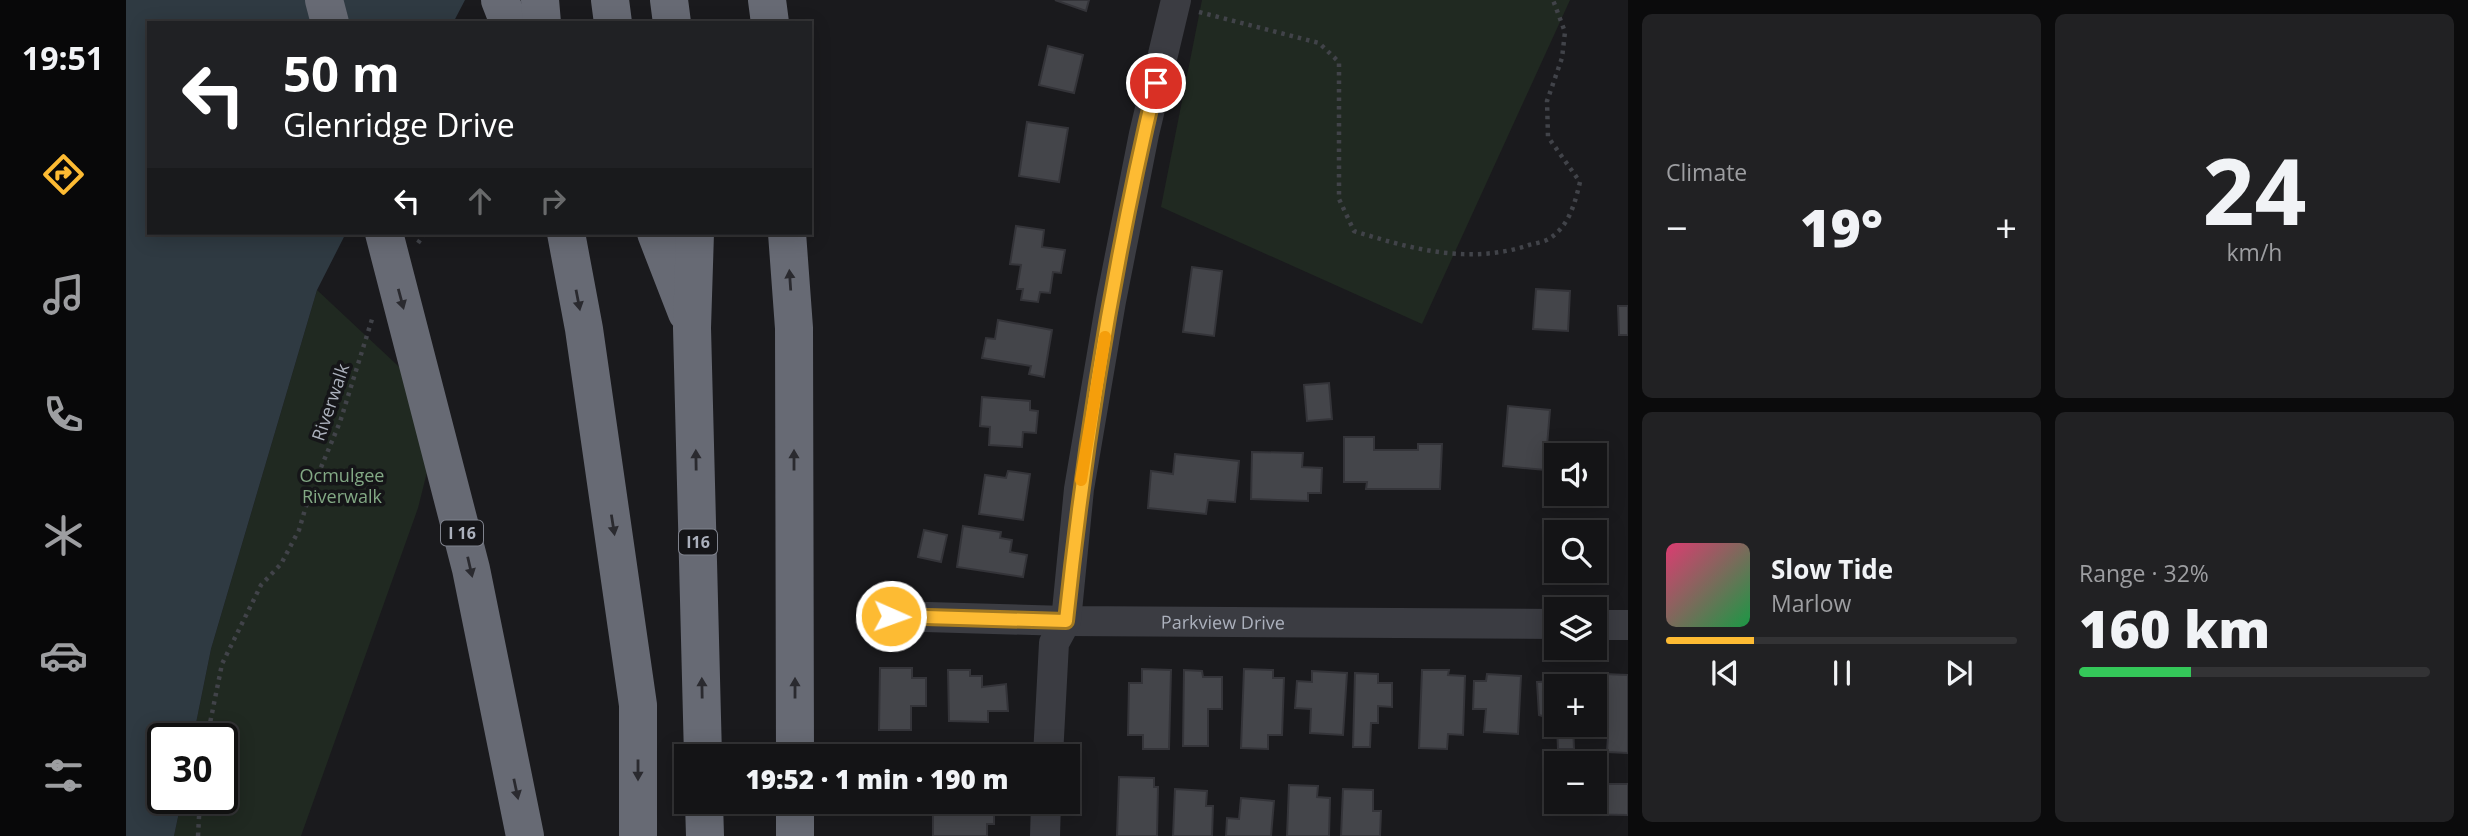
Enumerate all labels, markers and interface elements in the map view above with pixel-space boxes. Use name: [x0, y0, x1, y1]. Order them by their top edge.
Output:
text: 19:51: [22, 36, 104, 79]
text: 50 m: [283, 40, 400, 106]
icon: left: [168, 49, 259, 140]
pin: [1126, 53, 1186, 113]
icon: arrive: [1137, 64, 1175, 102]
text: Glenridge Drive: [283, 103, 515, 146]
text: 24: [2202, 128, 2307, 252]
icon: directions: [39, 150, 88, 199]
text: Climate: [1666, 156, 1747, 188]
icon: left: [388, 182, 426, 220]
icon: ahead: [461, 182, 499, 220]
icon: right: [534, 182, 572, 220]
text: 19°: [1800, 191, 1883, 262]
text: −: [1666, 201, 1688, 253]
text: +: [1995, 201, 2017, 253]
text: km/h: [2227, 236, 2282, 268]
one-way arrow: [784, 269, 795, 291]
icon: music: [39, 270, 88, 319]
one-way arrow: [396, 288, 407, 310]
one-way arrow: [573, 289, 584, 311]
street label: Riverwalk: [306, 360, 355, 444]
icon: phone: [39, 390, 88, 439]
map controls: [1544, 443, 1607, 814]
button: sound: [1544, 443, 1607, 506]
one-way arrow: [690, 449, 701, 471]
one-way arrow: [788, 449, 800, 471]
park label: Ocmulgee Riverwalk: [300, 463, 384, 508]
icon: climate: [39, 511, 88, 560]
one-way arrow: [608, 514, 619, 536]
road number: I 16: [441, 520, 483, 546]
button: search: [1544, 520, 1607, 583]
road number: I16: [679, 530, 717, 554]
text: Slow Tide: [1771, 551, 1893, 587]
one-way arrow: [465, 556, 476, 578]
text: Range · 32%: [2079, 557, 2209, 589]
position arrow: [854, 579, 928, 653]
text: Marlow: [1771, 587, 1851, 619]
text: 160 km: [2079, 592, 2270, 663]
button: layers: [1544, 597, 1607, 660]
street label: Parkview Drive: [1161, 610, 1285, 634]
icon: car: [39, 631, 88, 680]
icon: previous: [1706, 654, 1744, 692]
icon: pause: [1823, 654, 1861, 692]
icon: next: [1940, 654, 1978, 692]
button: +: [1544, 674, 1607, 737]
one-way arrow: [696, 677, 707, 699]
one-way arrow: [789, 677, 801, 699]
speed limit sign: 30: [147, 723, 238, 814]
icon: filters: [39, 751, 88, 800]
button: −: [1544, 751, 1607, 814]
one-way arrow: [632, 760, 644, 782]
text: 19:52 · 1 min · 190 m: [746, 761, 1008, 797]
one-way arrow: [510, 778, 521, 800]

